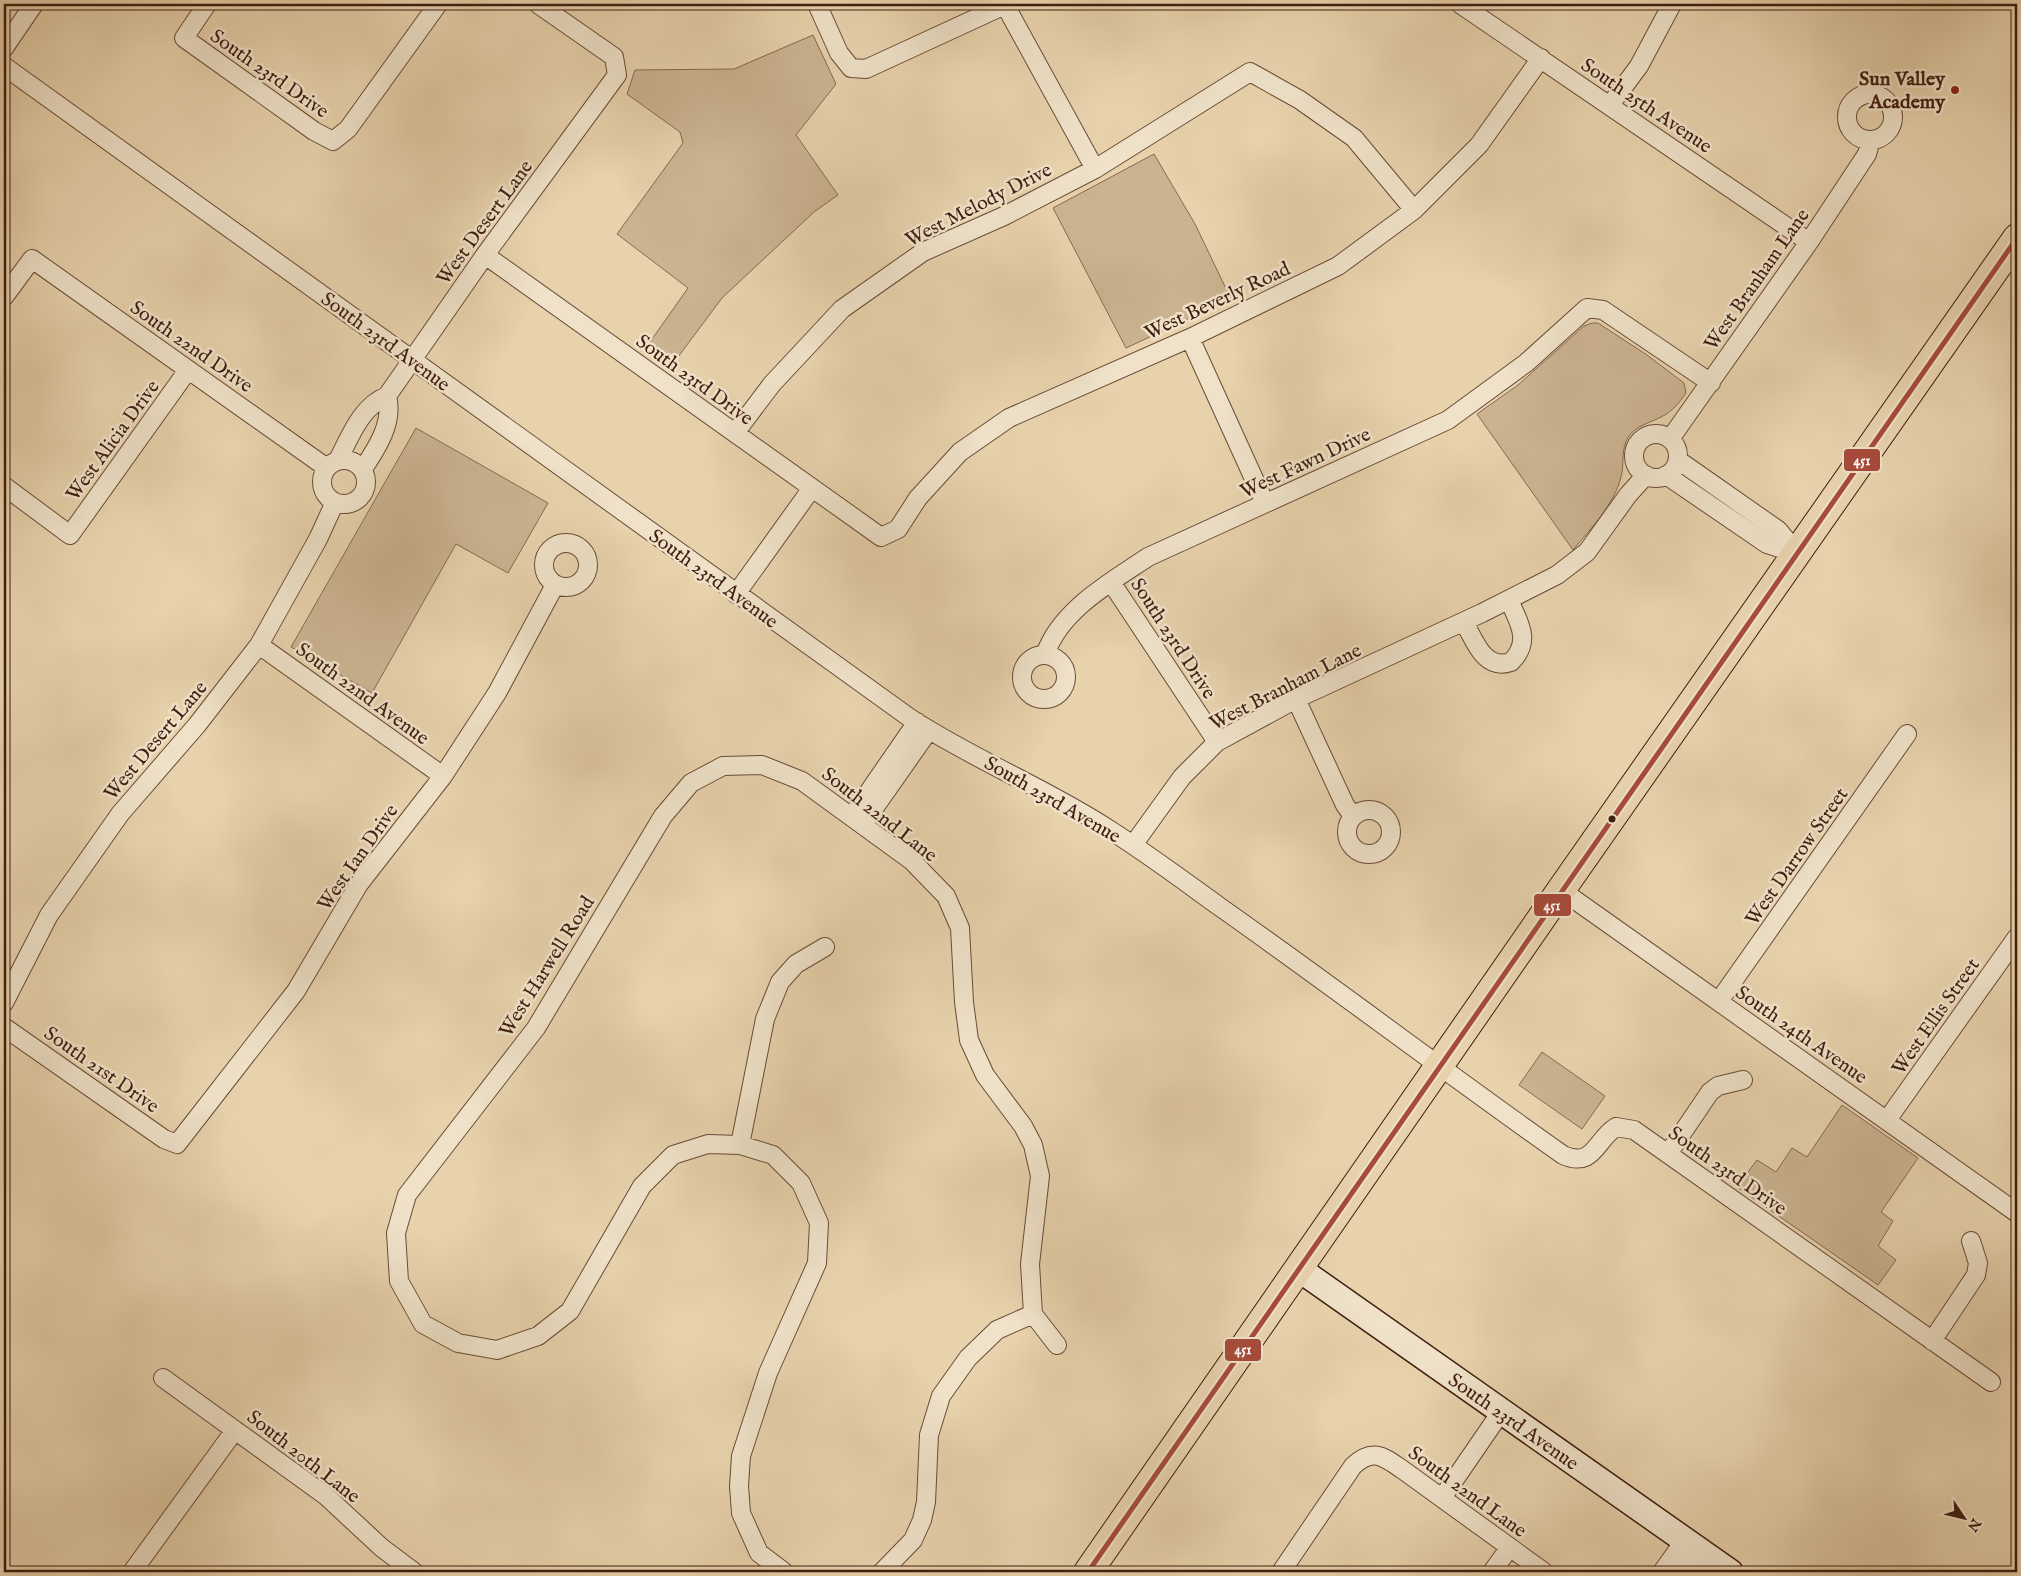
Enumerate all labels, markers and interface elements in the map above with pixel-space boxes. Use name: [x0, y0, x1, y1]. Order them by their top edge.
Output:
street label: South 23rd Drive: [205, 24, 333, 124]
street label: South 25th Avenue: [1576, 53, 1716, 159]
place label: Sun Valley Academy: [1859, 67, 1946, 115]
marker: Sun Valley Academy: [1949, 84, 1961, 96]
street label: West Desert Lane: [432, 156, 539, 290]
street label: West Melody Drive: [901, 158, 1056, 253]
street label: West Branham Lane: [1699, 204, 1815, 356]
street label: West Beverly Road: [1141, 257, 1295, 346]
street label: South 23rd Avenue: [316, 287, 455, 397]
street label: South 22nd Drive: [125, 296, 257, 399]
street label: South 23rd Drive: [631, 329, 758, 431]
street label: West Alicia Drive: [61, 376, 165, 506]
street label: West Fawn Drive: [1236, 422, 1375, 504]
line badge: 451: [1843, 448, 1881, 472]
text: 451: [1853, 452, 1871, 470]
street label: South 23rd Avenue: [644, 524, 783, 634]
street label: South 23rd Drive: [1124, 574, 1221, 704]
street label: South 22nd Avenue: [291, 637, 434, 751]
street label: West Branham Lane: [1206, 638, 1366, 736]
street label: West Desert Lane: [99, 676, 213, 806]
street label: South 23rd Avenue: [980, 751, 1125, 850]
street label: South 22nd Lane: [816, 762, 942, 868]
street label: West Darrow Street: [1740, 783, 1854, 931]
street label: West Ian Drive: [312, 800, 404, 916]
unlabelled marker: [1607, 814, 1617, 824]
street label: West Harwell Road: [494, 891, 601, 1042]
line badge: 451: [1533, 893, 1572, 917]
text: 451: [1543, 897, 1561, 915]
street label: West Ellis Street: [1887, 954, 1986, 1080]
street label: South 24th Avenue: [1730, 980, 1872, 1090]
street label: South 21st Drive: [39, 1021, 164, 1119]
street label: South 23rd Drive: [1663, 1121, 1791, 1221]
line badge: 451: [1224, 1338, 1262, 1362]
text: 451: [1234, 1341, 1252, 1359]
street label: South 23rd Avenue: [1443, 1368, 1583, 1477]
street label: South 20th Lane: [241, 1405, 365, 1509]
street label: South 22nd Lane: [1403, 1441, 1531, 1544]
north arrow: [1938, 1494, 1988, 1544]
text: N: [1963, 1514, 1985, 1535]

